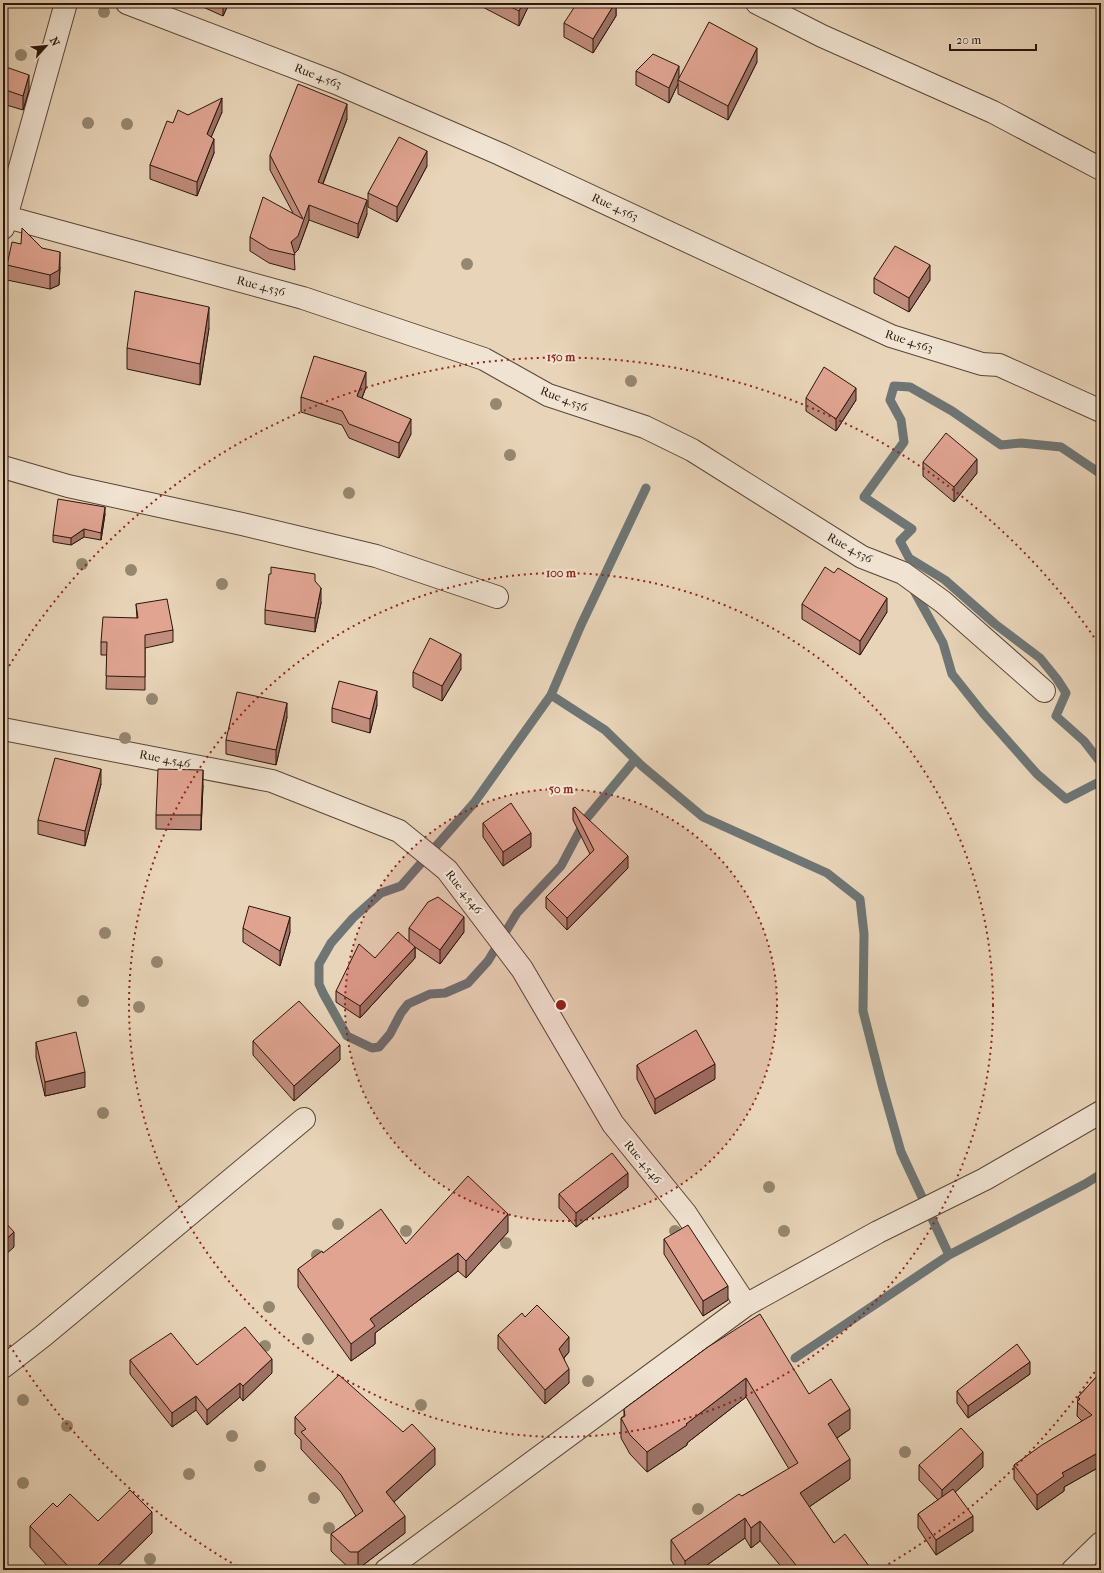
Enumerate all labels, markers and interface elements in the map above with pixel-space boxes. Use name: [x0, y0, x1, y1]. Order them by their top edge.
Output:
north arrow: [26, 26, 66, 66]
scale bar: [950, 26, 1036, 52]
text: 20 m: [956, 33, 981, 47]
text: N: [47, 35, 62, 49]
street label: Rue 4.563: [292, 61, 344, 91]
street label: Rue 4.563: [590, 190, 641, 224]
street label: Rue 4.536: [235, 273, 287, 299]
street label: Rue 4.563: [883, 327, 935, 355]
text: 150 m: [547, 350, 576, 364]
street label: Rue 4.536: [538, 384, 590, 415]
street label: Rue 4.536: [825, 530, 876, 566]
text: 100 m: [546, 566, 577, 580]
street label: Rue 4.546: [138, 747, 192, 771]
text: 50 m: [549, 782, 574, 796]
street label: Rue 4.546: [443, 867, 486, 917]
centre of rings: [554, 998, 568, 1012]
street label: Rue 4.546: [621, 1137, 665, 1187]

